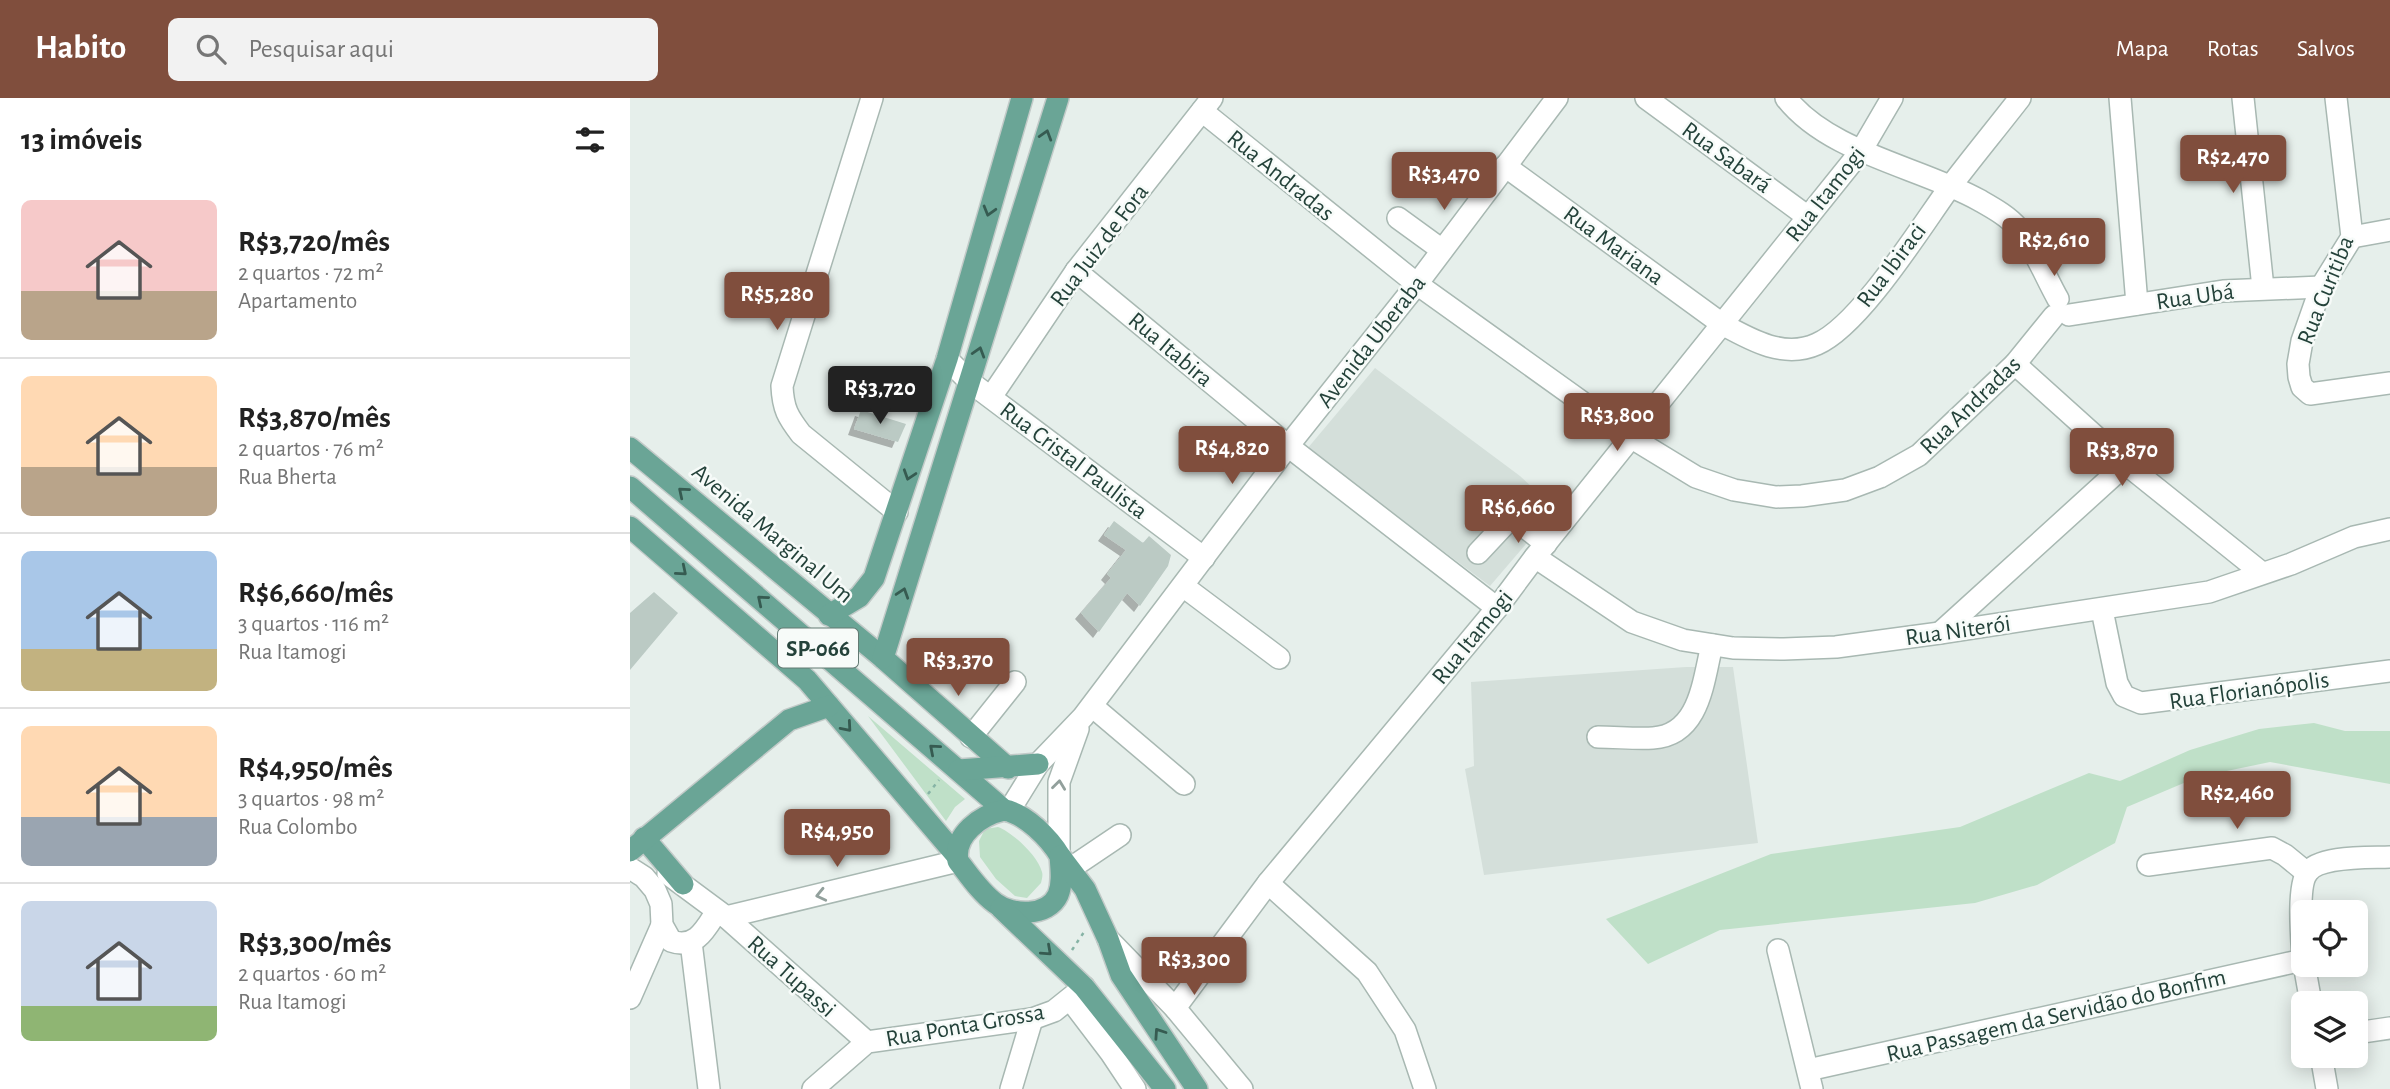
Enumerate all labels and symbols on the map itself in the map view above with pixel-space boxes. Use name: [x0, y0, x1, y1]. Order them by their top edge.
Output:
street label: Rua Sabará: [1677, 118, 1775, 198]
street label: Rua Andradas: [1222, 126, 1338, 226]
one-way arrow: [1038, 129, 1053, 141]
pin: R$2,470: [2168, 136, 2298, 195]
street label: Rua Itamogi: [1781, 143, 1870, 247]
pin: R$3,470: [1379, 152, 1509, 212]
street label: Rua Juiz de Fora: [1046, 180, 1153, 311]
street label: Rua Mariana: [1559, 202, 1668, 290]
one-way arrow: [983, 205, 998, 217]
pin: R$2,610: [1989, 218, 2119, 278]
street label: Rua Ibiraci: [1853, 219, 1931, 312]
street label: Rua Curitiba: [2293, 233, 2359, 348]
street label: Avenida Uberaba: [1313, 271, 1431, 412]
pin: R$5,280: [712, 272, 842, 332]
street label: Rua Ubá: [2155, 280, 2236, 314]
street label: Rua Itabira: [1124, 308, 1217, 392]
one-way arrow: [970, 347, 985, 359]
street label: Rua Andradas: [1916, 352, 2026, 459]
pin: R$3,720: [815, 366, 945, 426]
pin: R$3,800: [1552, 394, 1682, 453]
street label: Rua Cristal Paulista: [995, 398, 1152, 524]
pin: R$4,820: [1167, 426, 1297, 486]
pin: R$3,870: [2057, 428, 2187, 488]
street label: Avenida Marginal Um: [687, 460, 857, 608]
one-way arrow: [903, 469, 917, 481]
pin: R$6,660: [1453, 486, 1583, 545]
one-way arrow: [678, 488, 691, 500]
one-way arrow: [674, 563, 687, 576]
street label: Rua Itamogi: [1428, 586, 1518, 689]
one-way arrow: [895, 587, 909, 599]
one-way arrow: [758, 596, 771, 608]
street label: Rua Niterói: [1904, 612, 2012, 650]
road number: SP-066: [778, 628, 858, 668]
pin: R$3,370: [893, 638, 1023, 698]
street label: Rua Florianópolis: [2168, 668, 2331, 714]
one-way arrow: [839, 719, 851, 732]
one-way arrow: [929, 745, 942, 757]
pin: R$2,460: [2172, 772, 2302, 831]
one-way arrow: [1052, 779, 1067, 790]
pin: R$4,950: [772, 810, 902, 869]
one-way arrow: [815, 886, 827, 901]
street label: Rua Tupassi: [743, 931, 840, 1022]
pin: R$3,300: [1129, 937, 1259, 997]
one-way arrow: [1039, 943, 1052, 955]
street label: Rua Passagem da Servidão do Bonfim: [1884, 965, 2228, 1067]
street label: Rua Ponta Grossa: [884, 1000, 1046, 1052]
one-way arrow: [1155, 1028, 1167, 1041]

